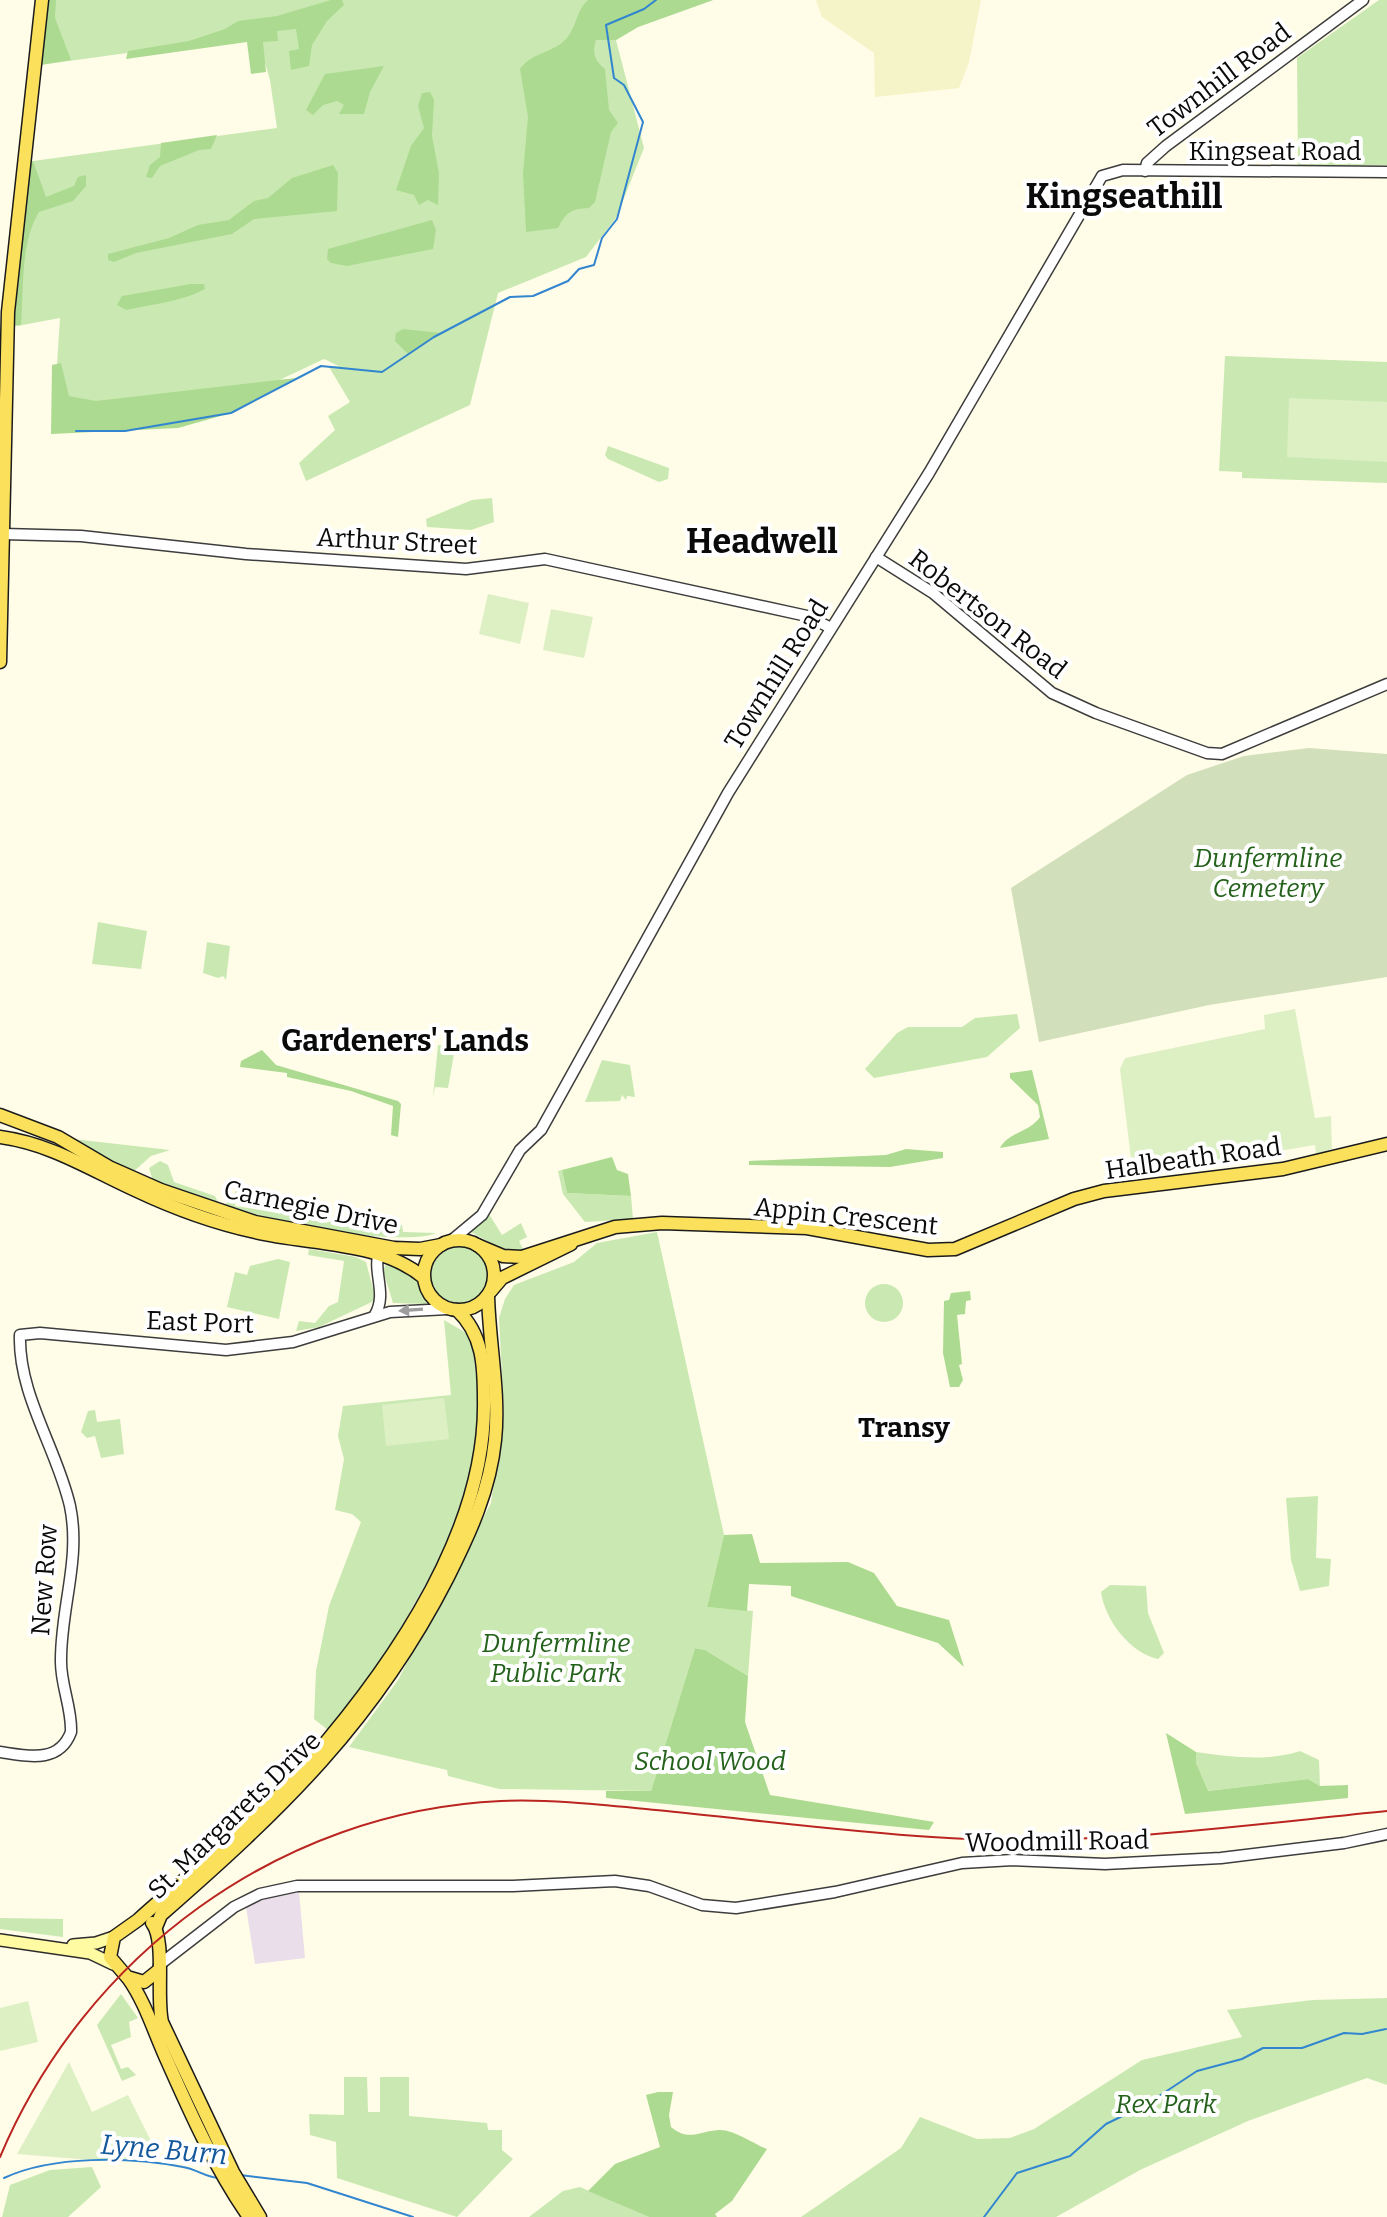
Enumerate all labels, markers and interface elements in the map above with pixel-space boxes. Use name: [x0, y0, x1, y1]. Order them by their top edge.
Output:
street label: Townhill Road: [1142, 17, 1297, 144]
street label: Kingseat Road: [1188, 136, 1362, 167]
district label: Kingseathill: [1025, 176, 1223, 217]
district label: Headwell: [686, 521, 838, 562]
street label: Arthur Street: [316, 522, 479, 561]
street label: Robertson Road: [903, 543, 1073, 686]
street label: Townhill Road: [718, 594, 835, 755]
park label: Dunfermline Cemetery: [1194, 843, 1342, 904]
district label: Gardeners' Lands: [281, 1023, 529, 1059]
street label: Halbeath Road: [1103, 1131, 1283, 1186]
street label: Carnegie Drive: [221, 1174, 401, 1241]
street label: Appin Crescent: [752, 1191, 940, 1242]
one-way arrow: [398, 1304, 423, 1317]
street label: East Port: [146, 1305, 255, 1340]
district label: Transy: [858, 1411, 950, 1444]
street label: New Row: [25, 1523, 64, 1637]
park label: Dunfermline Public Park: [482, 1628, 630, 1689]
street label: St. Margarets Drive: [142, 1725, 327, 1906]
park label: School Wood: [634, 1746, 786, 1777]
street label: Woodmill Road: [965, 1824, 1149, 1859]
park label: Rex Park: [1115, 2089, 1218, 2120]
water label: Lyne Burn: [99, 2128, 229, 2171]

